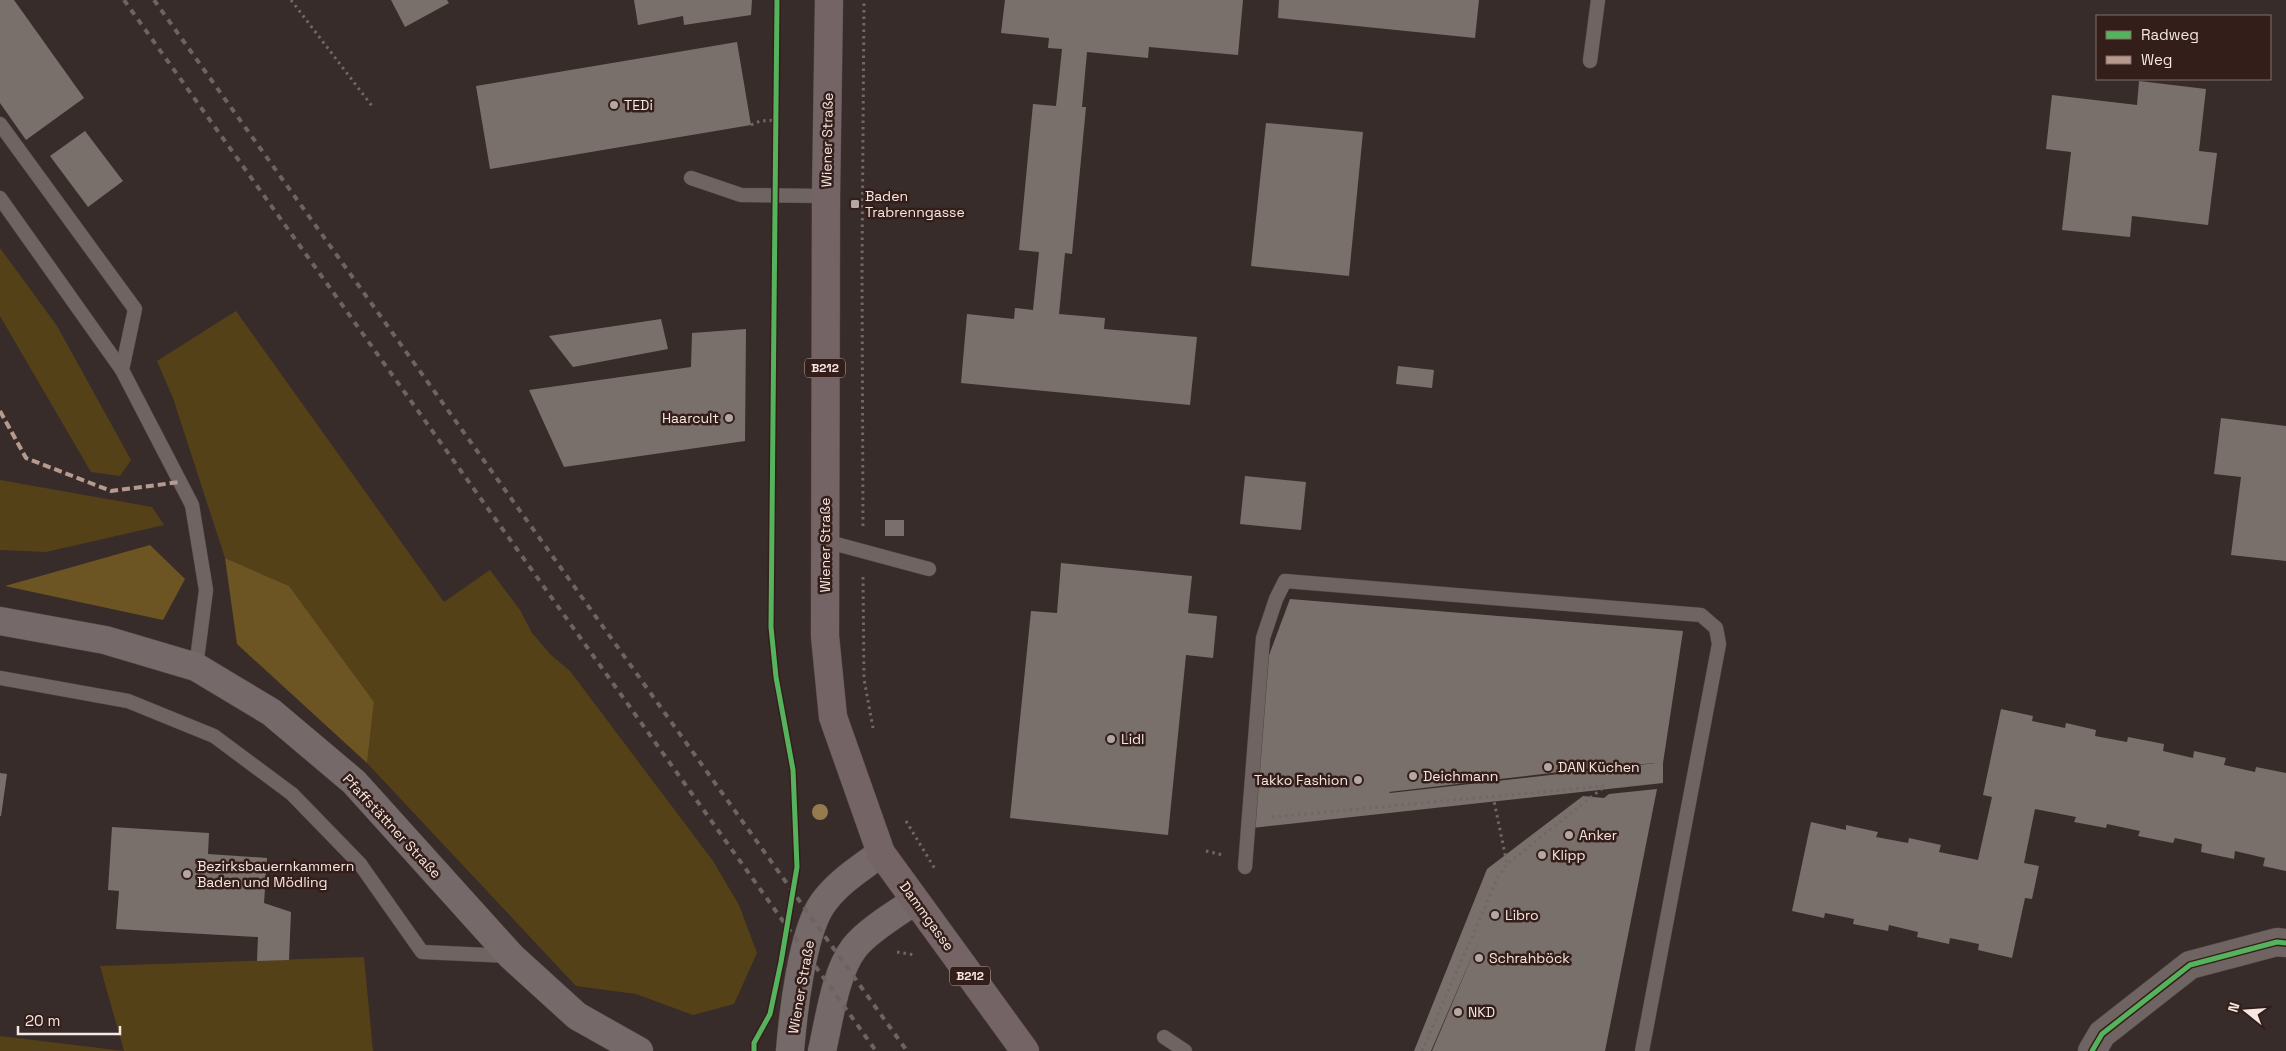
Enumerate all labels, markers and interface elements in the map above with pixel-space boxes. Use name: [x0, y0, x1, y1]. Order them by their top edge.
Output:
legend: [2096, 15, 2271, 80]
text: Radweg: [2141, 25, 2199, 44]
text: Weg: [2141, 50, 2172, 69]
street label: Wiener Straße: [817, 92, 837, 188]
place label: TEDi: [624, 96, 653, 114]
marker: TEDi: [608, 99, 620, 111]
place label: Baden Trabrenngasse: [865, 187, 965, 221]
marker: Baden Trabrenngasse: [849, 198, 861, 210]
road number: B212: [805, 358, 845, 378]
place label: Haarcult: [662, 409, 719, 427]
marker: Haarcult: [723, 412, 735, 424]
street label: Wiener Straße: [816, 498, 834, 592]
place label: Lidl: [1121, 730, 1145, 748]
marker: Lidl: [1105, 733, 1117, 745]
place label: DAN Küchen: [1558, 758, 1640, 776]
marker: DAN Küchen: [1542, 761, 1554, 773]
place label: Deichmann: [1423, 767, 1498, 785]
street label: Pfaffstättner Straße: [339, 770, 445, 882]
marker: Deichmann: [1407, 770, 1419, 782]
place label: Takko Fashion: [1254, 771, 1348, 789]
marker: Takko Fashion: [1352, 774, 1364, 786]
place label: Anker: [1579, 826, 1617, 844]
marker: Anker: [1563, 829, 1575, 841]
place label: Klipp: [1552, 846, 1585, 864]
marker: Klipp: [1536, 849, 1548, 861]
place label: Bezirksbauernkammern Baden und Mödling: [197, 857, 354, 891]
marker: Bezirksbauernkammern Baden und Mödling: [181, 868, 193, 880]
street label: Dammgasse: [896, 878, 958, 954]
place label: Libro: [1505, 906, 1539, 924]
marker: Libro: [1489, 909, 1501, 921]
street label: Wiener Straße: [784, 939, 818, 1035]
place label: Schrahböck: [1489, 949, 1570, 967]
marker: Schrahböck: [1473, 952, 1485, 964]
road number: B212: [950, 966, 990, 986]
north arrow: [2221, 986, 2271, 1036]
text: N: [2224, 1000, 2244, 1014]
place label: NKD: [1468, 1003, 1495, 1021]
scale bar: [18, 1004, 120, 1036]
marker: NKD: [1452, 1006, 1464, 1018]
text: 20 m: [25, 1011, 60, 1030]

